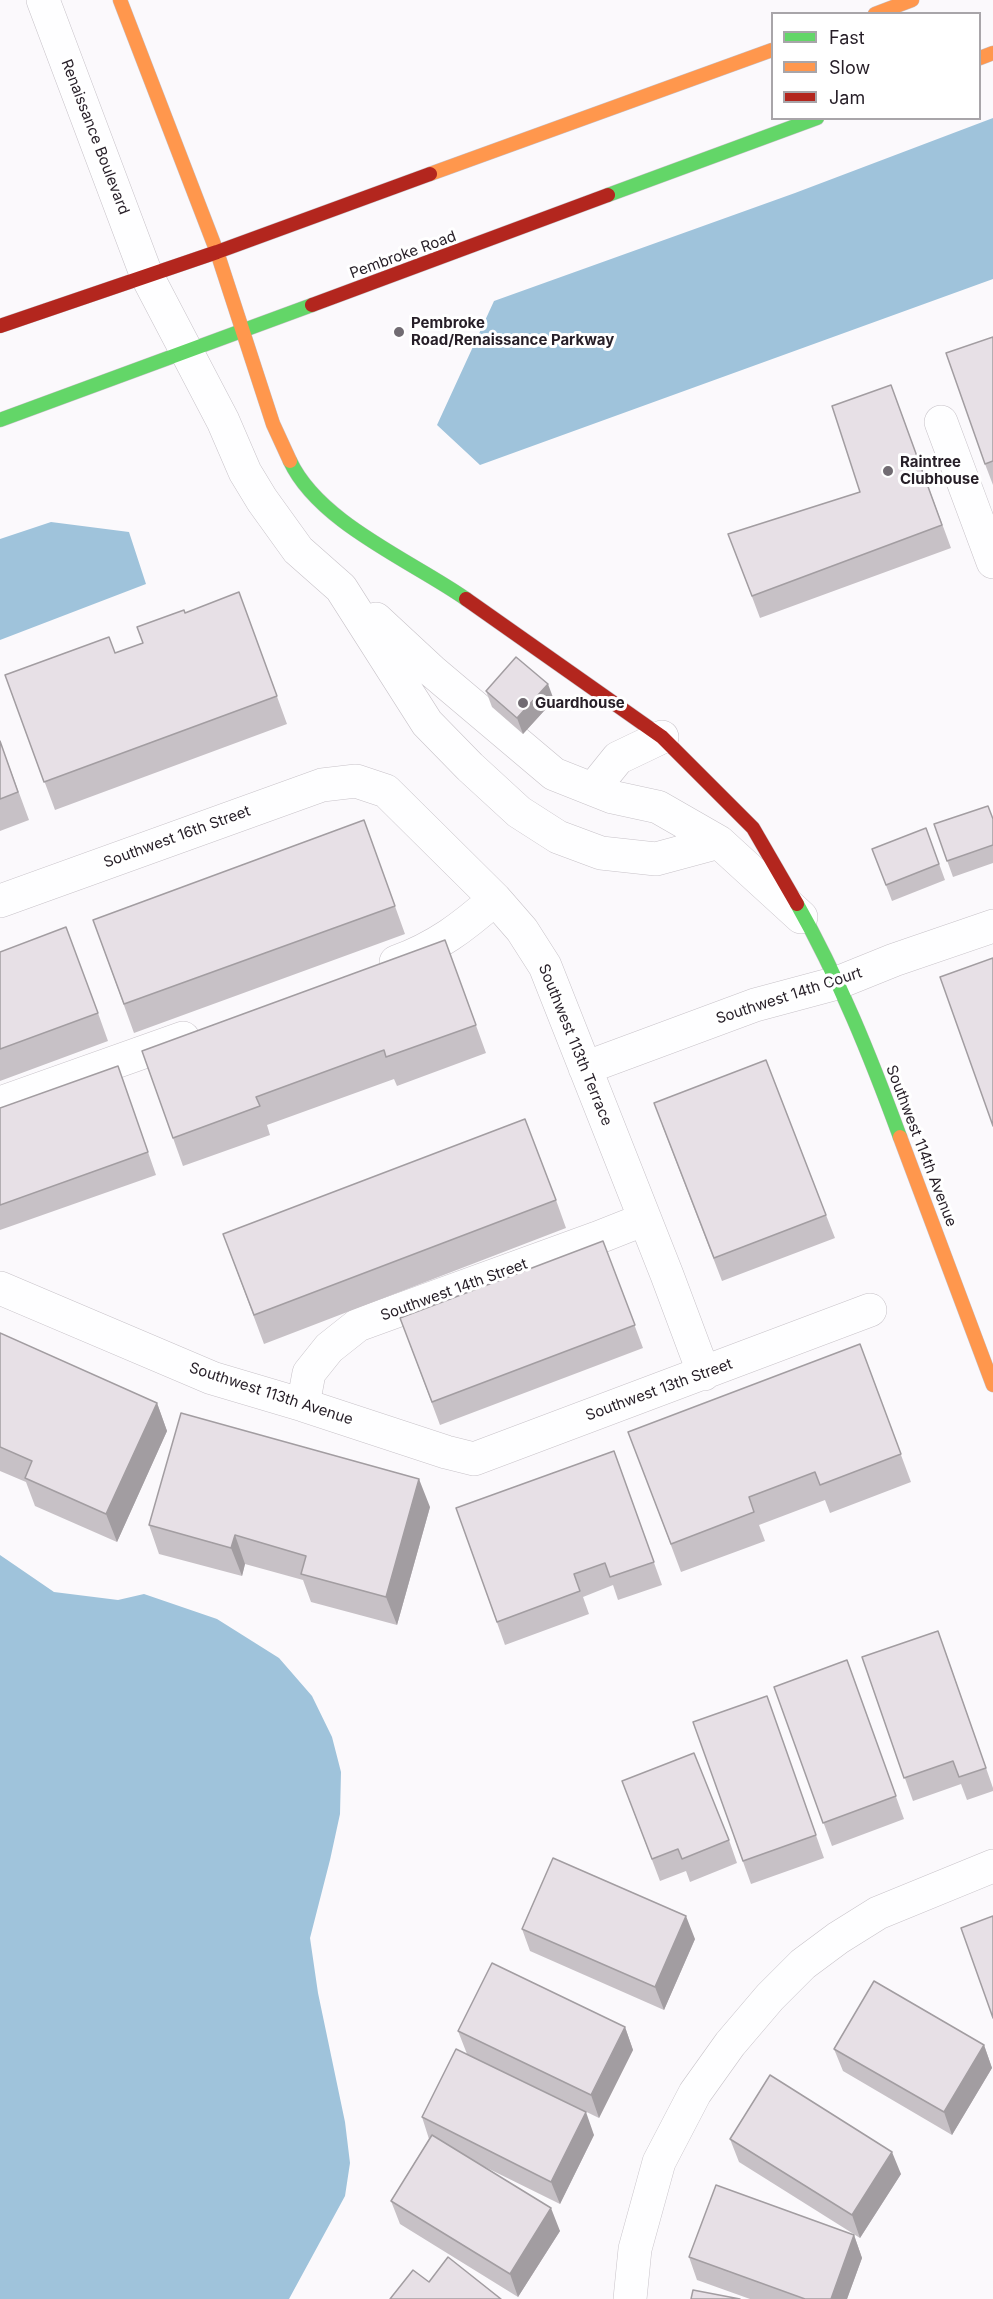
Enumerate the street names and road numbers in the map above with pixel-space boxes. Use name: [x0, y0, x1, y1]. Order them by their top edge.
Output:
street label: Renaissance Boulevard: [57, 57, 133, 217]
street label: Pembroke Road: [347, 227, 459, 283]
street label: Southwest 16th Street: [101, 802, 253, 872]
street label: Southwest 113th Terrace: [534, 961, 616, 1129]
street label: Southwest 14th Court: [714, 964, 864, 1028]
street label: Southwest 114th Avenue: [882, 1063, 960, 1229]
street label: Southwest 14th Street: [378, 1255, 530, 1325]
street label: Southwest 13th Street: [583, 1355, 735, 1425]
street label: Southwest 113th Avenue: [187, 1359, 355, 1429]

